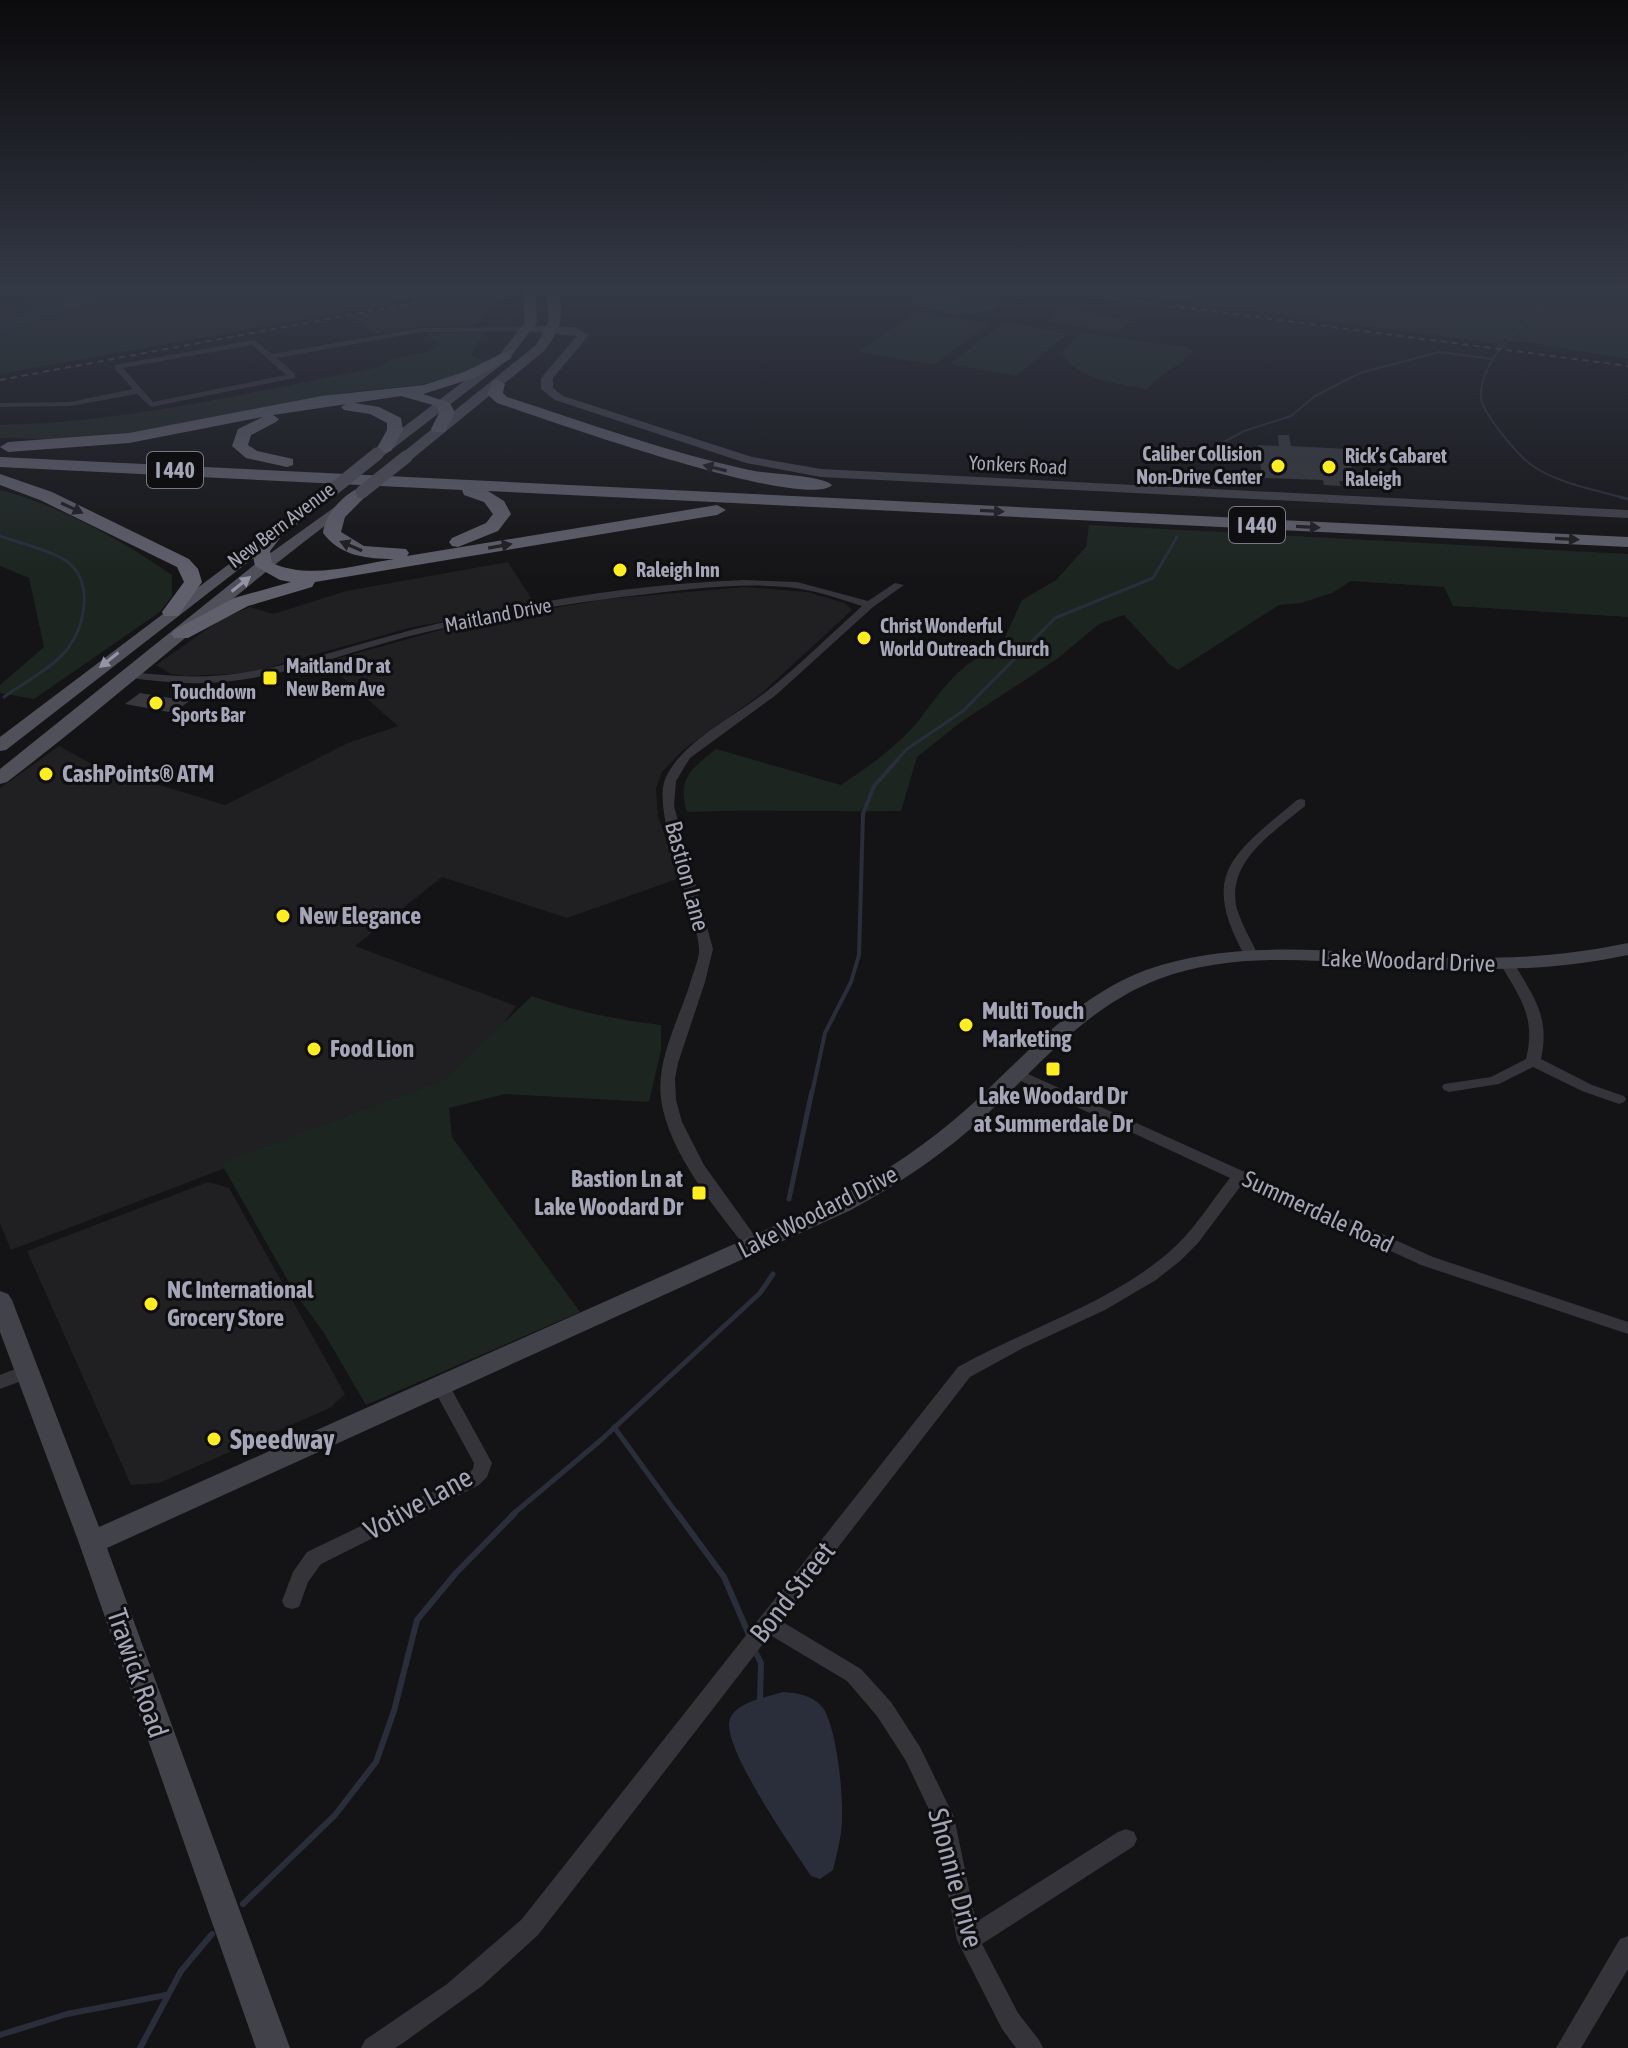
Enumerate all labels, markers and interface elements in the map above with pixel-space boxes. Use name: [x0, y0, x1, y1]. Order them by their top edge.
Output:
place label: Caliber Collision Non-Drive Center: [1136, 442, 1263, 488]
place label: Rick’s Cabaret Raleigh: [1345, 444, 1447, 490]
street label: Yonkers Road: [968, 450, 1068, 479]
road number: I 440: [147, 452, 203, 488]
marker: Caliber Collision Non-Drive Center: [1269, 457, 1287, 475]
marker: Rick’s Cabaret Raleigh: [1320, 458, 1338, 476]
one-way arrow: [702, 461, 727, 473]
street label: New Bern Avenue: [223, 477, 339, 572]
one-way arrow: [61, 501, 84, 515]
one-way arrow: [980, 505, 1005, 518]
road number: I 440: [1229, 507, 1285, 543]
one-way arrow: [1296, 521, 1321, 534]
one-way arrow: [1555, 533, 1580, 546]
one-way arrow: [339, 539, 362, 552]
one-way arrow: [488, 539, 513, 551]
place label: Raleigh Inn: [636, 558, 720, 581]
marker: Raleigh Inn: [611, 561, 629, 579]
one-way arrow: [231, 576, 251, 592]
street label: Maitland Drive: [443, 593, 553, 636]
place label: Christ Wonderful World Outreach Church: [879, 614, 1049, 660]
marker: Christ Wonderful World Outreach Church: [855, 629, 873, 647]
one-way arrow: [99, 651, 119, 668]
place label: Maitland Dr at New Bern Ave: [286, 654, 391, 700]
marker: Maitland Dr at New Bern Ave: [261, 669, 279, 687]
place label: Touchdown Sports Bar: [172, 680, 256, 726]
marker: Touchdown Sports Bar: [147, 694, 165, 712]
place label: CashPoints® ATM: [62, 760, 214, 787]
marker: CashPoints® ATM: [37, 765, 55, 783]
street label: Bastion Lane: [660, 818, 715, 934]
place label: New Elegance: [299, 902, 421, 929]
marker: New Elegance: [274, 907, 292, 925]
street label: Lake Woodard Drive: [1320, 944, 1496, 977]
place label: Multi Touch Marketing: [982, 997, 1084, 1052]
marker: Multi Touch Marketing: [957, 1016, 975, 1034]
place label: Food Lion: [330, 1035, 414, 1062]
marker: Food Lion: [305, 1040, 323, 1058]
marker: Lake Woodard Dr at Summerdale Dr: [1044, 1060, 1062, 1078]
place label: Lake Woodard Dr at Summerdale Dr: [974, 1082, 1133, 1137]
street label: Lake Woodard Drive: [734, 1160, 902, 1263]
place label: Bastion Ln at Lake Woodard Dr: [534, 1165, 684, 1220]
street label: Summerdale Road: [1239, 1165, 1398, 1258]
marker: Bastion Ln at Lake Woodard Dr: [690, 1184, 708, 1202]
place label: NC International Grocery Store: [167, 1276, 314, 1331]
marker: NC International Grocery Store: [142, 1295, 160, 1313]
place label: Speedway: [230, 1423, 335, 1455]
marker: Speedway: [205, 1430, 223, 1448]
street label: Votive Lane: [358, 1460, 478, 1546]
street label: Bond Street: [743, 1535, 841, 1649]
street label: Trawick Road: [101, 1604, 175, 1742]
street label: Shonnie Drive: [922, 1805, 990, 1951]

